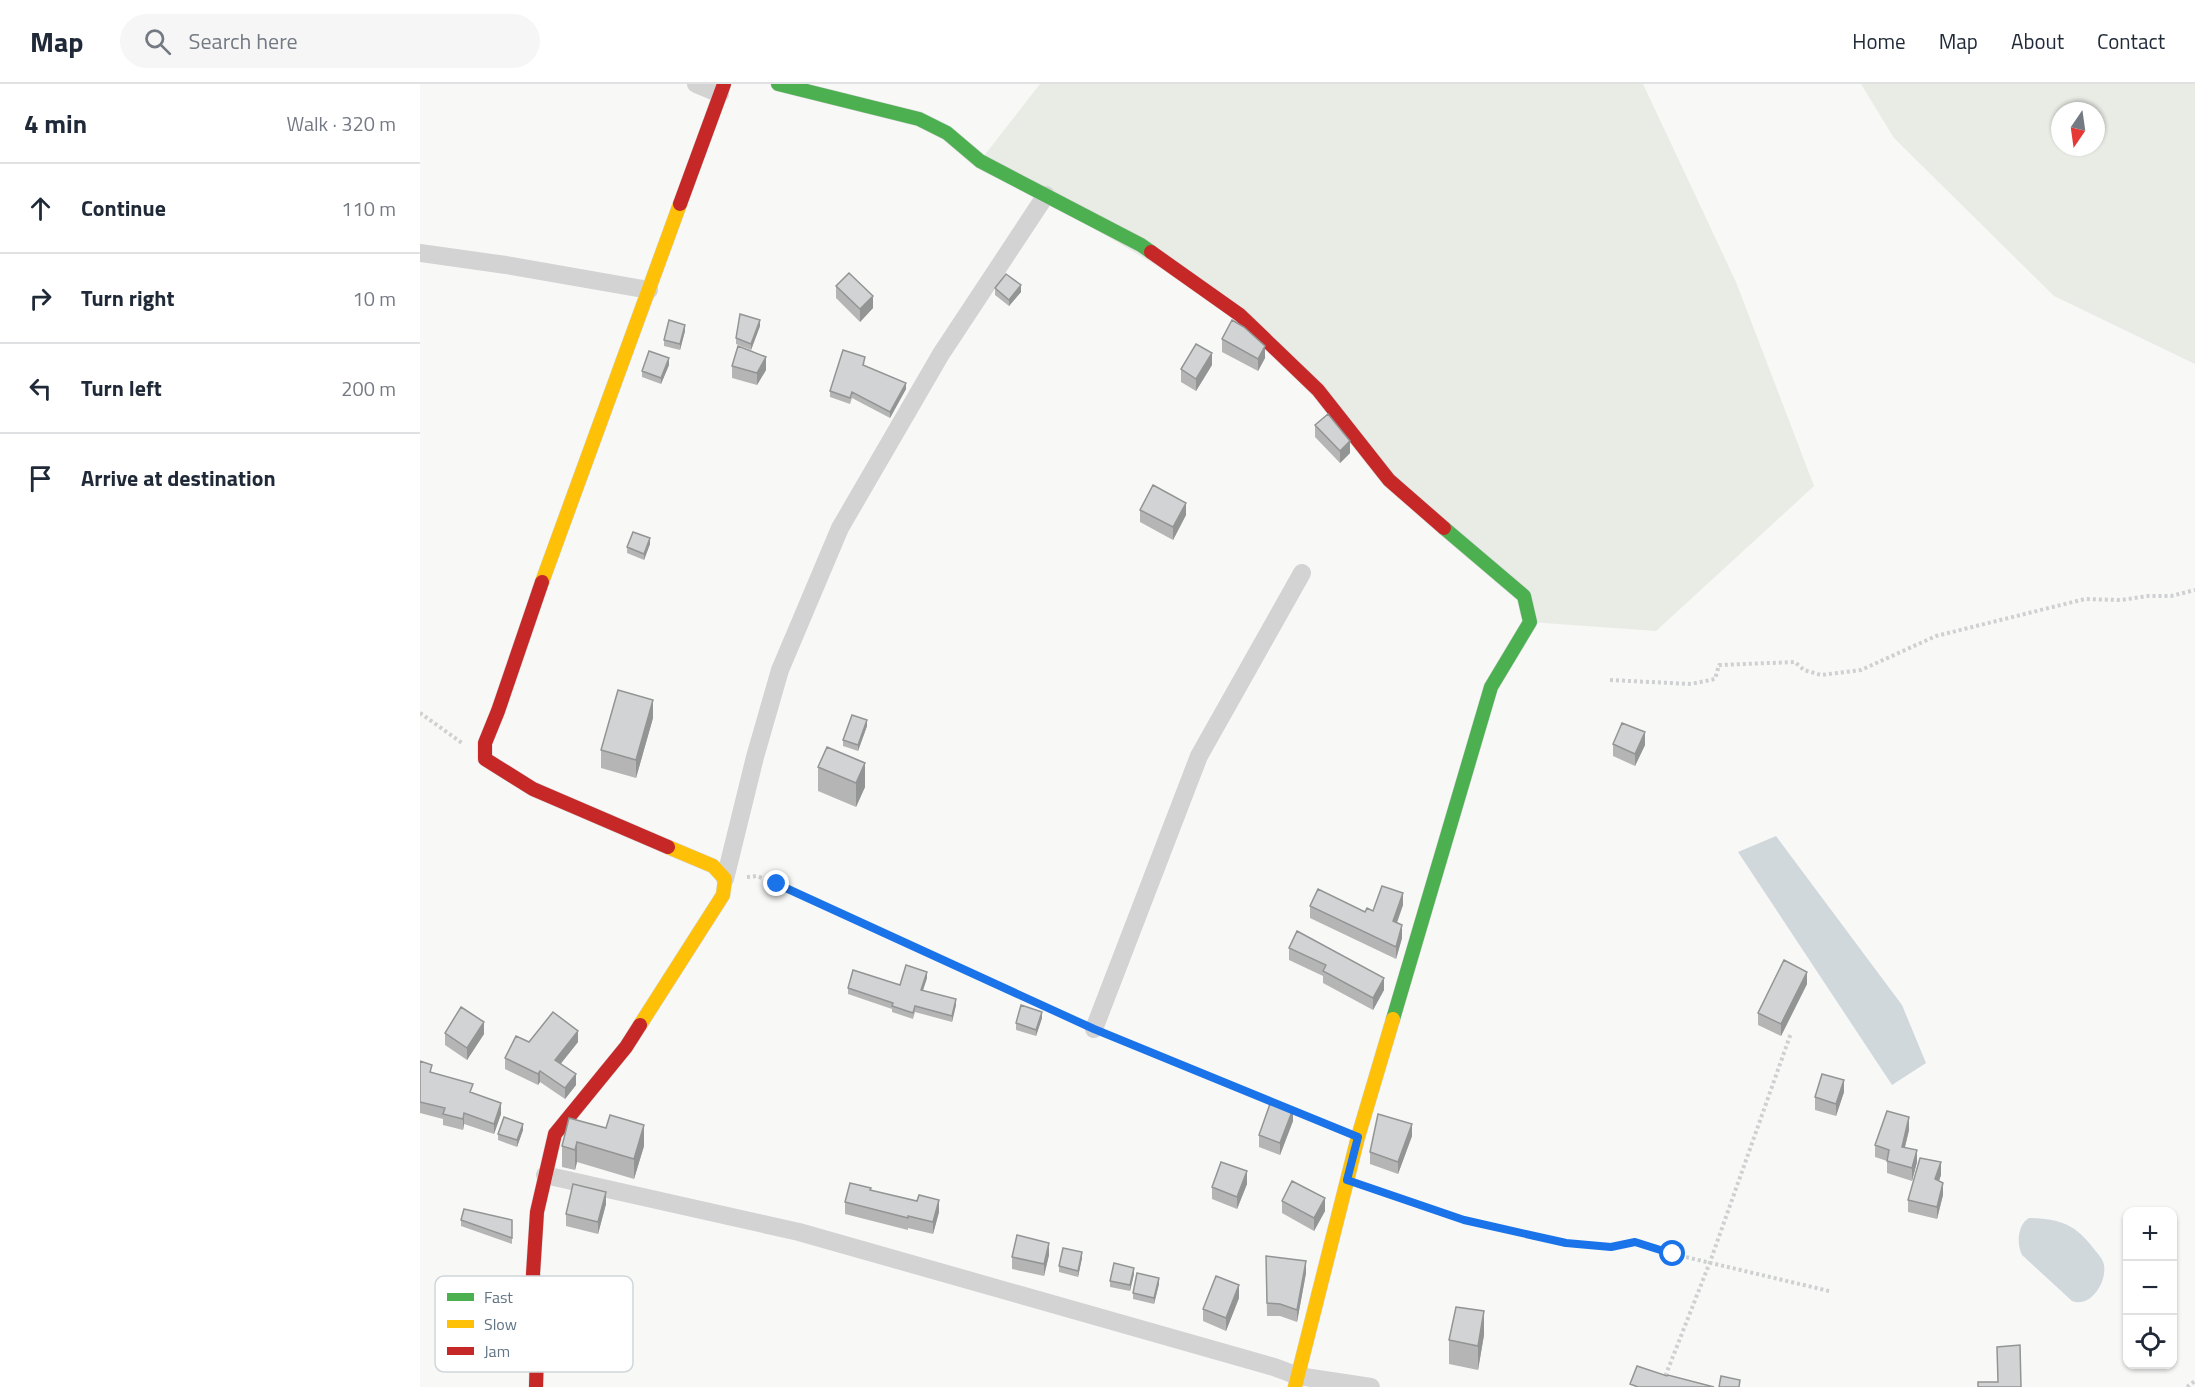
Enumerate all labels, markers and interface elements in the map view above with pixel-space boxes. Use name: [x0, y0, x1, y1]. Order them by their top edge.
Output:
search box: [120, 14, 540, 68]
text: Map: [30, 20, 84, 63]
text: Search here: [189, 24, 298, 58]
icon: search: [141, 25, 174, 58]
text: Home: [1852, 25, 1906, 57]
text: Map: [1939, 25, 1978, 57]
text: About: [2011, 25, 2064, 57]
text: Contact: [2097, 25, 2165, 57]
north arrow: [2051, 102, 2105, 156]
text: 4 min: [24, 104, 87, 143]
text: Walk · 320 m: [287, 108, 396, 139]
text: Continue: [81, 191, 166, 225]
icon: ahead: [24, 192, 57, 225]
text: 110 m: [341, 193, 396, 224]
text: Turn right: [81, 281, 175, 315]
icon: right: [24, 282, 57, 315]
text: 10 m: [352, 283, 396, 314]
text: Turn left: [81, 371, 162, 405]
icon: left: [24, 372, 57, 405]
text: 200 m: [341, 373, 396, 404]
text: Arrive at destination: [81, 461, 276, 495]
icon: arrive: [24, 462, 57, 495]
route end: [763, 870, 789, 896]
map controls: [2123, 1207, 2177, 1369]
button: +: [2123, 1207, 2177, 1261]
route start: [1659, 1240, 1685, 1266]
button: −: [2123, 1261, 2177, 1315]
legend: [435, 1276, 633, 1372]
text: Fast: [484, 1285, 513, 1309]
text: Slow: [484, 1312, 517, 1336]
button: locate: [2123, 1315, 2177, 1369]
text: Jam: [484, 1339, 510, 1363]

